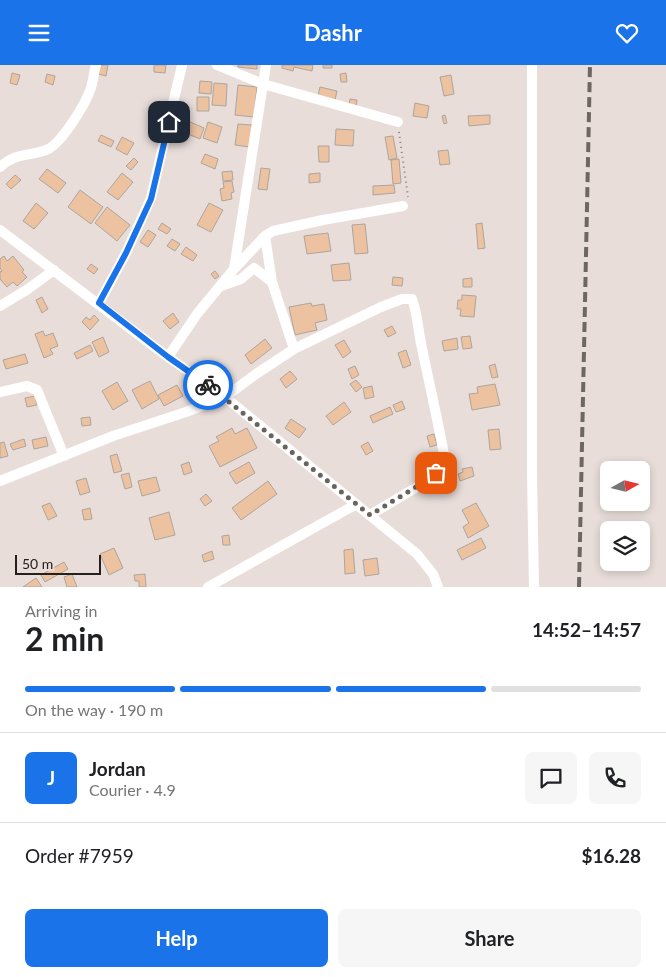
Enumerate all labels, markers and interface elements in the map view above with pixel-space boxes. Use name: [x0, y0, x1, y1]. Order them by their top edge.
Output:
icon: menu: [25, 19, 53, 47]
text: Dashr: [304, 19, 362, 46]
icon: heart: [613, 19, 641, 47]
pin: [148, 101, 190, 143]
icon: home: [155, 108, 183, 136]
courier: [183, 360, 233, 410]
icon: bike: [194, 371, 222, 399]
pin: [415, 452, 457, 494]
icon: bag: [422, 459, 450, 487]
north arrow: [600, 461, 650, 511]
map controls: [600, 461, 650, 571]
button: layers: [600, 521, 650, 571]
scale bar: [15, 552, 101, 575]
text: 50 m: [22, 555, 53, 572]
text: Arriving in: [25, 601, 98, 620]
text: 14:52–14:57: [532, 618, 641, 641]
text: 2 min: [25, 619, 104, 658]
text: On the way · 190 m: [25, 700, 163, 719]
button: chat: [525, 752, 577, 804]
button: phone: [589, 752, 641, 804]
text: Jordan: [89, 757, 146, 780]
text: J: [47, 766, 55, 789]
text: Courier · 4.9: [89, 780, 176, 799]
text: Order #7959: [25, 844, 134, 867]
text: $16.28: [581, 844, 641, 867]
button: Help: [25, 909, 328, 967]
button: Share: [338, 909, 641, 967]

